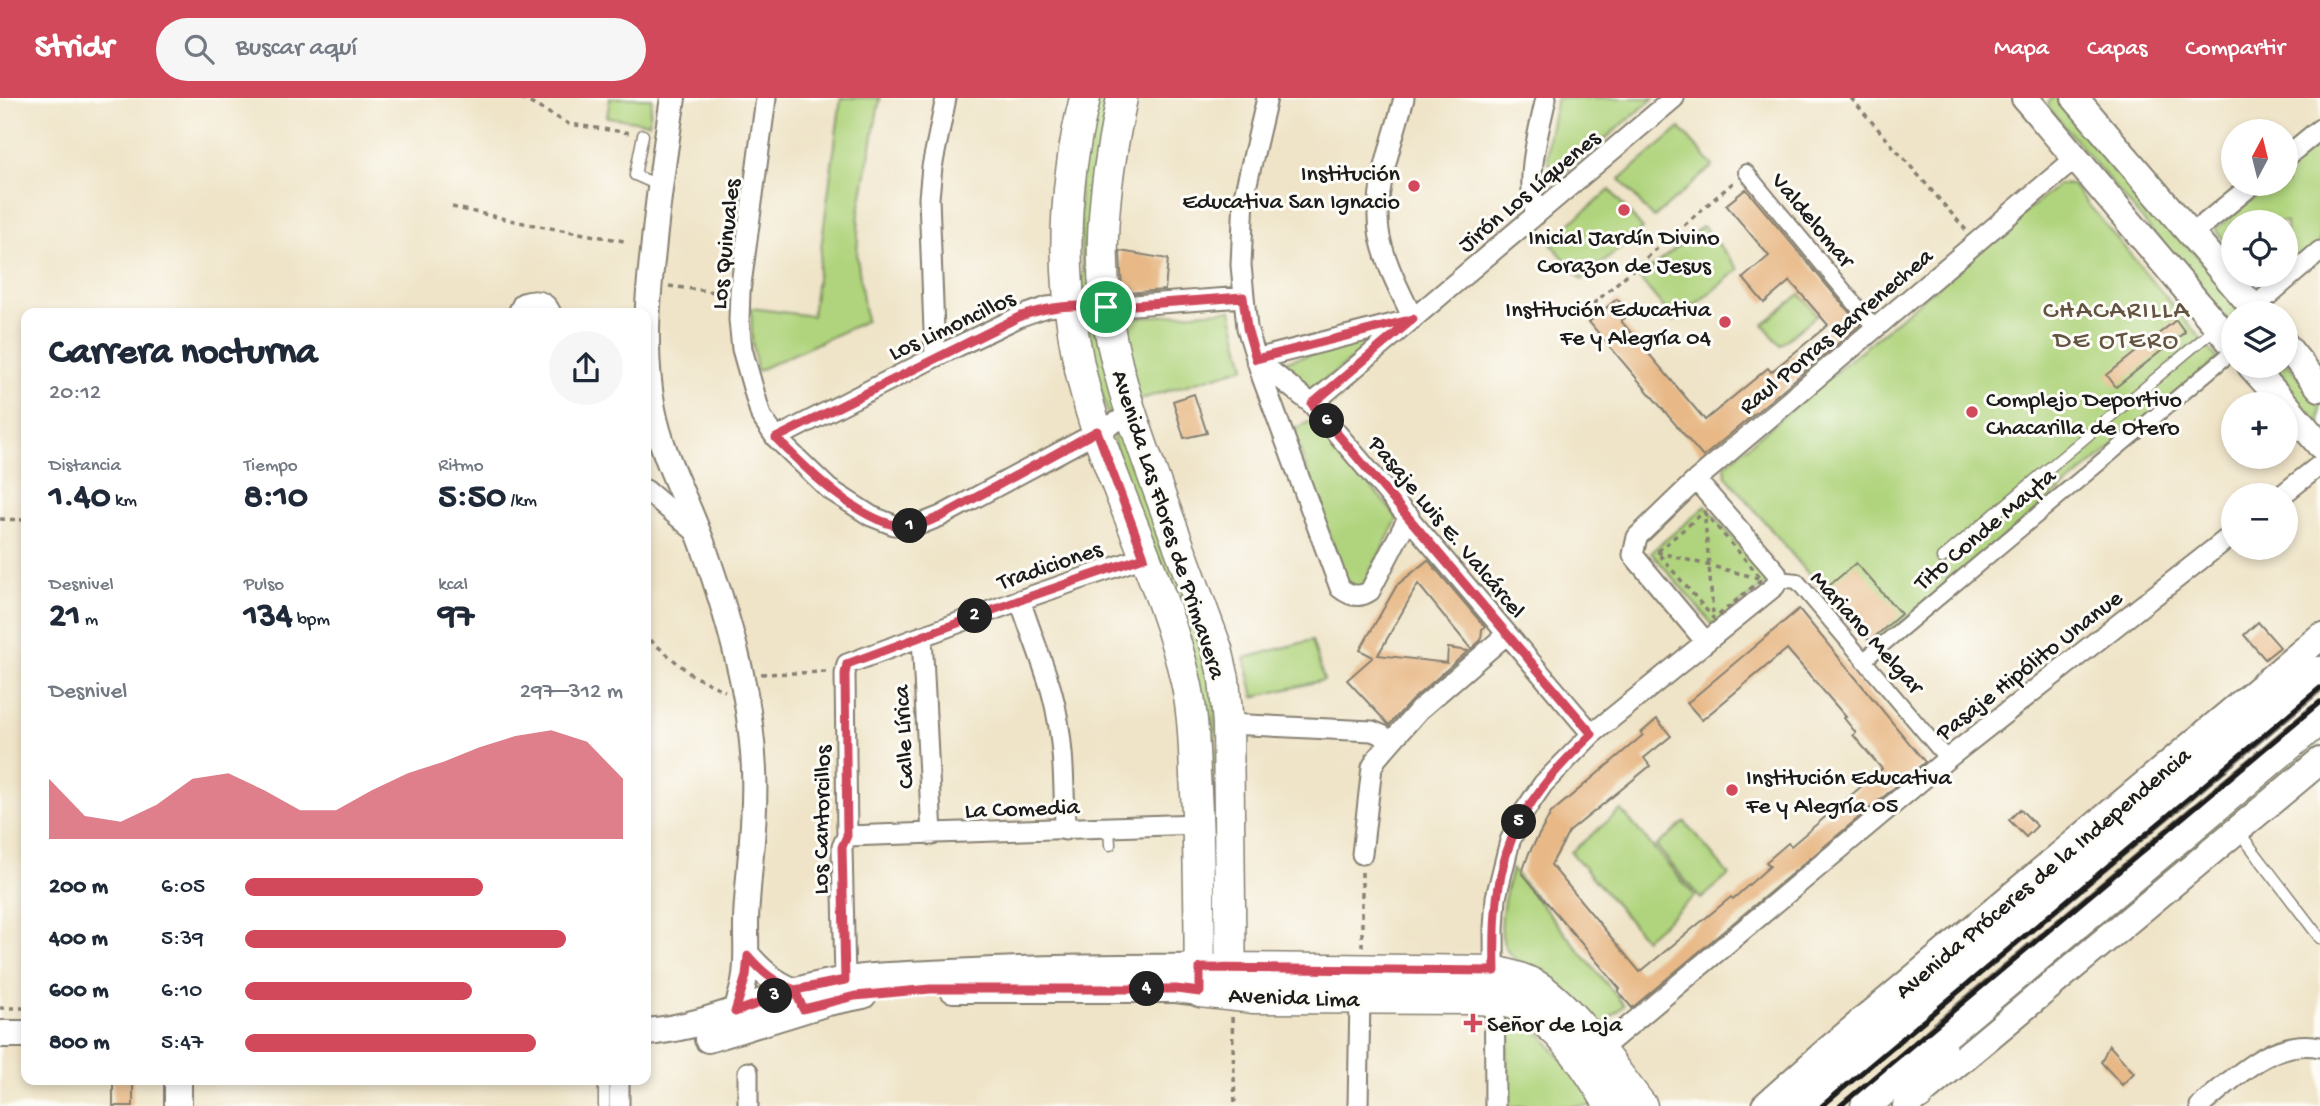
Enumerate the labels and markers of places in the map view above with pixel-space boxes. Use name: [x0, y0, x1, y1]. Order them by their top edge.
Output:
place label: Institución Educativa San Ignacio: [1182, 161, 1401, 218]
marker: Institución Educativa San Ignacio: [1406, 178, 1422, 194]
marker: Inicial Jardín Divino Corazon de Jesus: [1616, 202, 1632, 218]
place label: Inicial Jardín Divino Corazon de Jesus: [1528, 225, 1720, 282]
pin: [1076, 277, 1136, 337]
place label: Institución Educativa Fe y Alegría 04: [1505, 297, 1712, 354]
marker: Institución Educativa Fe y Alegría 04: [1717, 314, 1733, 330]
place label: Complejo Deportivo Chacarilla de Otero: [1986, 387, 2182, 444]
pin: 6: [1310, 404, 1344, 438]
marker: Complejo Deportivo Chacarilla de Otero: [1964, 404, 1980, 420]
pin: 1: [892, 508, 928, 544]
pin: 2: [958, 598, 992, 634]
place label: Institución Educativa Fe y Alegría 05: [1745, 765, 1952, 822]
marker: Institución Educativa Fe y Alegría 05: [1724, 782, 1740, 798]
pin: 5: [1502, 804, 1536, 840]
pin: 4: [1130, 972, 1164, 1006]
pin: 3: [758, 978, 792, 1014]
place label: Señor de Loja: [1487, 1012, 1623, 1041]
marker: Señor de Loja: [1465, 1015, 1481, 1031]

